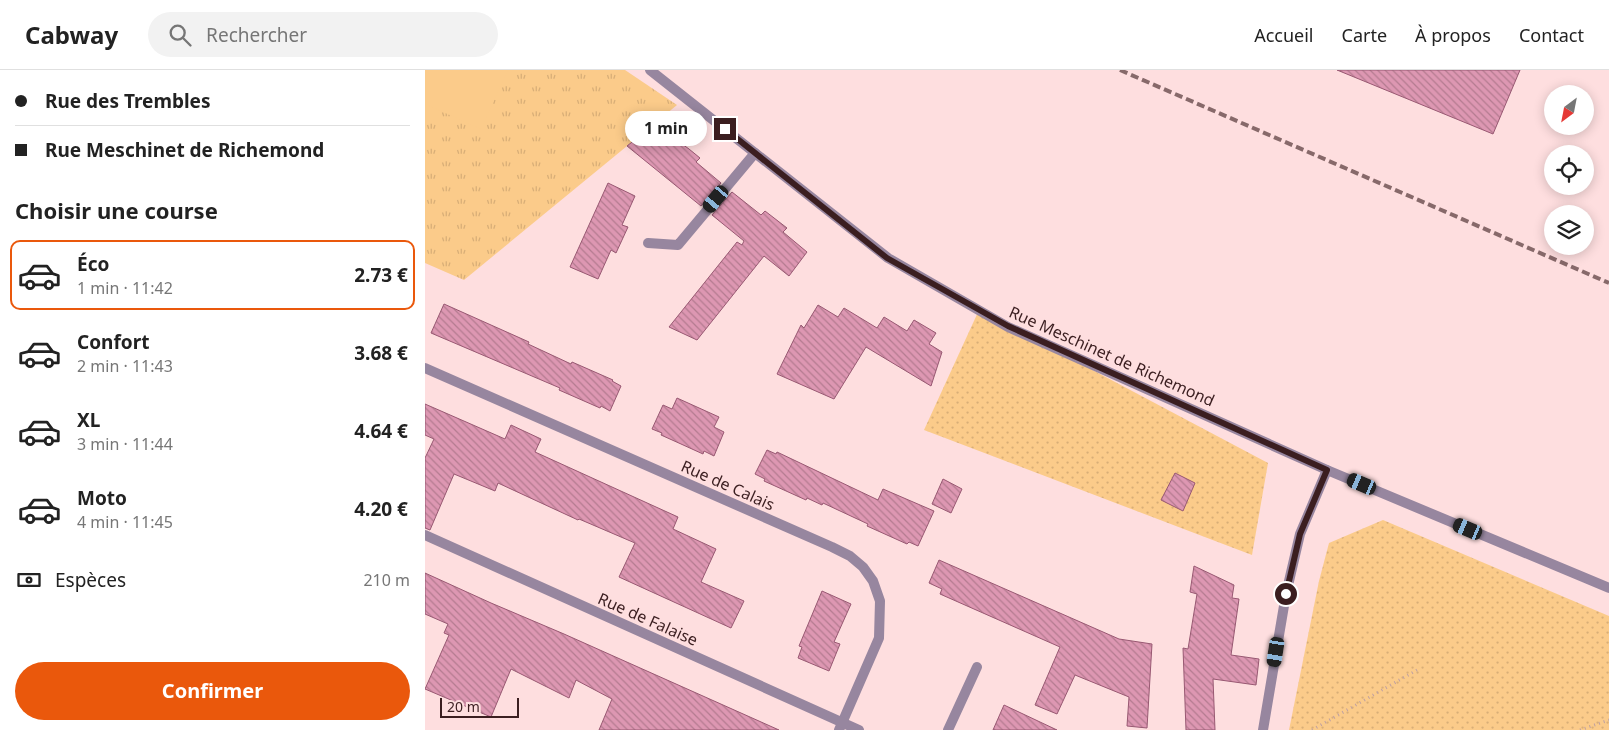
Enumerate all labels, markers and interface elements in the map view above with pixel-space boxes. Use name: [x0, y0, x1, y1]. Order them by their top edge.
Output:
search box: [148, 12, 498, 57]
text: Cabway: [25, 18, 118, 51]
icon: search: [166, 21, 194, 49]
text: Rechercher: [206, 22, 307, 48]
text: Accueil: [1254, 23, 1314, 47]
text: Carte: [1342, 23, 1387, 47]
text: À propos: [1415, 23, 1491, 47]
text: Contact: [1519, 23, 1584, 47]
north arrow: [1544, 85, 1594, 135]
map controls: [1544, 85, 1594, 255]
text: Rue des Trembles: [45, 88, 210, 114]
callout: 1 min: [625, 112, 707, 146]
text: 1 min: [644, 117, 688, 139]
route end: [714, 118, 736, 140]
text: Rue Meschinet de Richemond: [45, 137, 324, 163]
button: locate: [1544, 145, 1594, 195]
car: [700, 183, 731, 215]
text: Choisir une course: [15, 195, 218, 225]
button: layers: [1544, 205, 1594, 255]
text: Éco: [77, 251, 109, 277]
icon: car: [17, 253, 62, 298]
text: 2.73 €: [354, 262, 408, 288]
text: 1 min · 11:42: [77, 277, 173, 299]
street label: Rue Meschinet de Richemond: [1006, 301, 1218, 411]
text: Confort: [77, 329, 149, 355]
icon: car: [17, 331, 62, 376]
text: 3.68 €: [354, 340, 408, 366]
text: 2 min · 11:43: [77, 355, 173, 377]
text: XL: [77, 407, 100, 433]
icon: car: [17, 409, 62, 454]
text: 4.64 €: [354, 418, 408, 444]
text: 3 min · 11:44: [77, 433, 173, 455]
street label: Rue de Calais: [678, 455, 778, 515]
car: [1345, 471, 1378, 497]
text: Moto: [77, 485, 127, 511]
icon: car: [17, 487, 62, 532]
text: 4.20 €: [354, 496, 408, 522]
text: 4 min · 11:45: [77, 511, 173, 533]
car: [1451, 516, 1484, 542]
icon: cash: [15, 566, 43, 594]
text: Espèces: [55, 567, 126, 593]
text: 210 m: [363, 569, 410, 591]
route start: [1275, 583, 1297, 605]
street label: Rue de Falaise: [595, 587, 701, 651]
car: [1266, 636, 1285, 668]
button: Confirmer: [15, 662, 410, 720]
scale bar: [440, 695, 519, 718]
text: 20 m: [447, 697, 480, 716]

